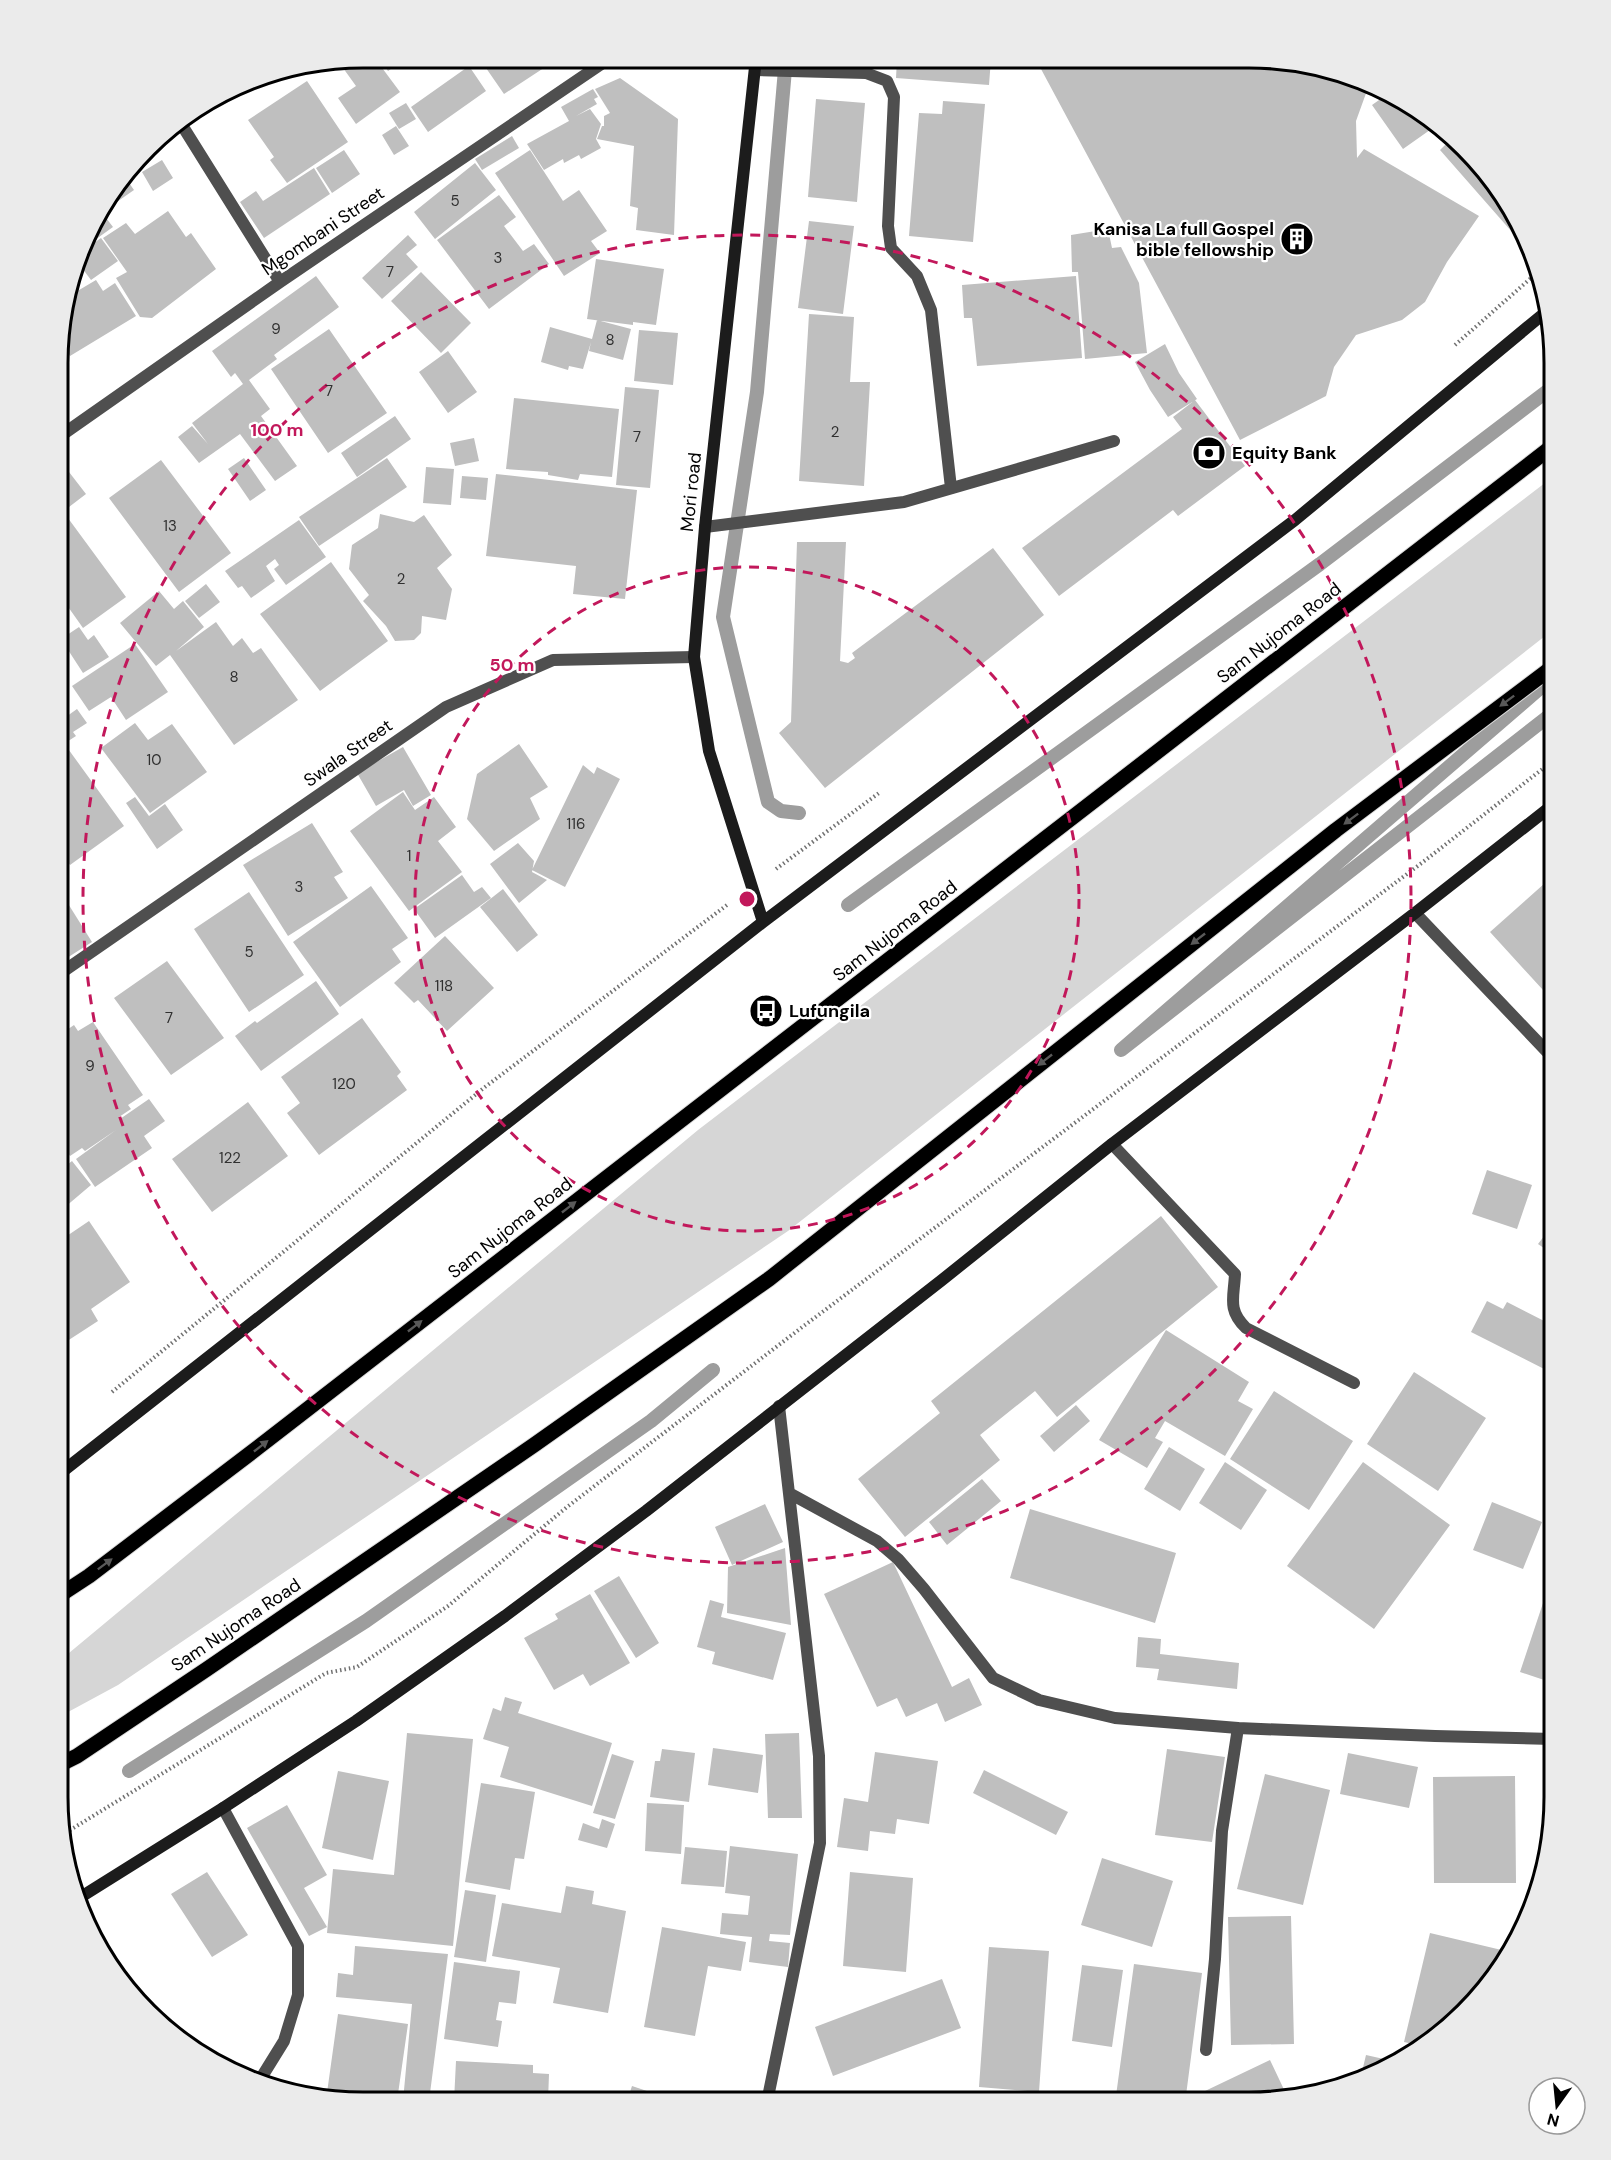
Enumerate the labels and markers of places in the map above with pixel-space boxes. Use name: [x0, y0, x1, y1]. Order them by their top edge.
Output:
place label: Kanisa La full Gospel bible fellowship: [1094, 217, 1274, 262]
building icon: Kanisa La full Gospel bible fellowship: [1279, 221, 1315, 257]
bank icon: Equity Bank: [1191, 435, 1227, 471]
place label: Equity Bank: [1232, 441, 1337, 465]
centre of rings: [737, 889, 757, 909]
bus stop icon: Lufungila: [748, 993, 784, 1029]
place label: Lufungila: [789, 999, 870, 1023]

